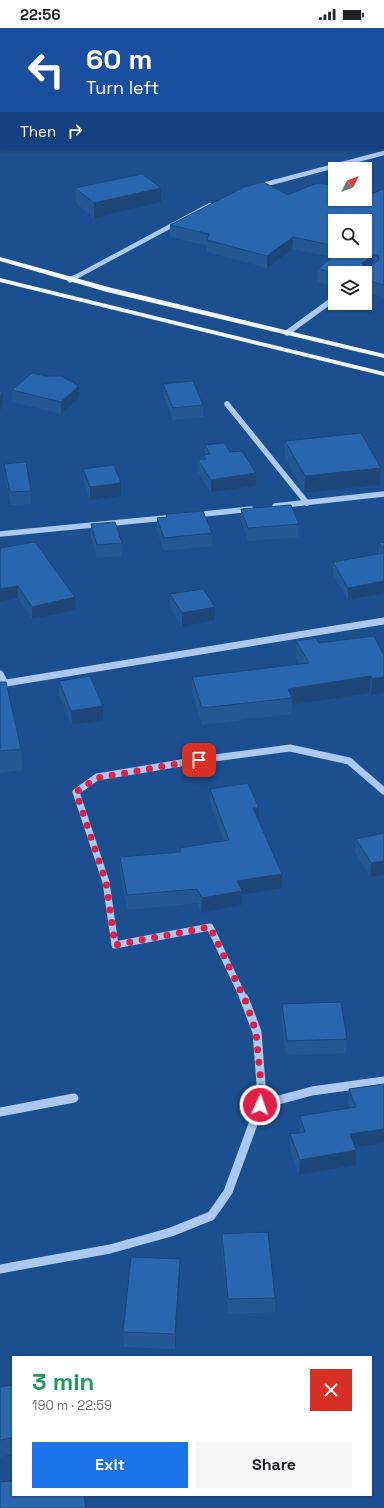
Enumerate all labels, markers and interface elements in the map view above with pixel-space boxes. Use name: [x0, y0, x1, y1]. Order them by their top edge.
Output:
text: 22:56: [20, 5, 61, 24]
text: 60 m: [86, 41, 152, 77]
icon: left: [20, 44, 72, 96]
text: Turn left: [86, 76, 159, 99]
icon: right: [64, 120, 86, 142]
text: Then: [20, 122, 56, 141]
north arrow: [328, 162, 372, 206]
map controls: [328, 162, 372, 310]
button: search: [328, 214, 372, 258]
button: layers: [328, 266, 372, 310]
pin: [182, 743, 216, 777]
icon: arrive: [188, 749, 210, 771]
position arrow: [239, 1084, 281, 1126]
text: 3 min: [32, 1366, 94, 1397]
button: close: [310, 1369, 352, 1411]
text: 190 m · 22:59: [32, 1397, 112, 1414]
button: Exit: [32, 1442, 188, 1488]
button: Share: [196, 1442, 352, 1488]

